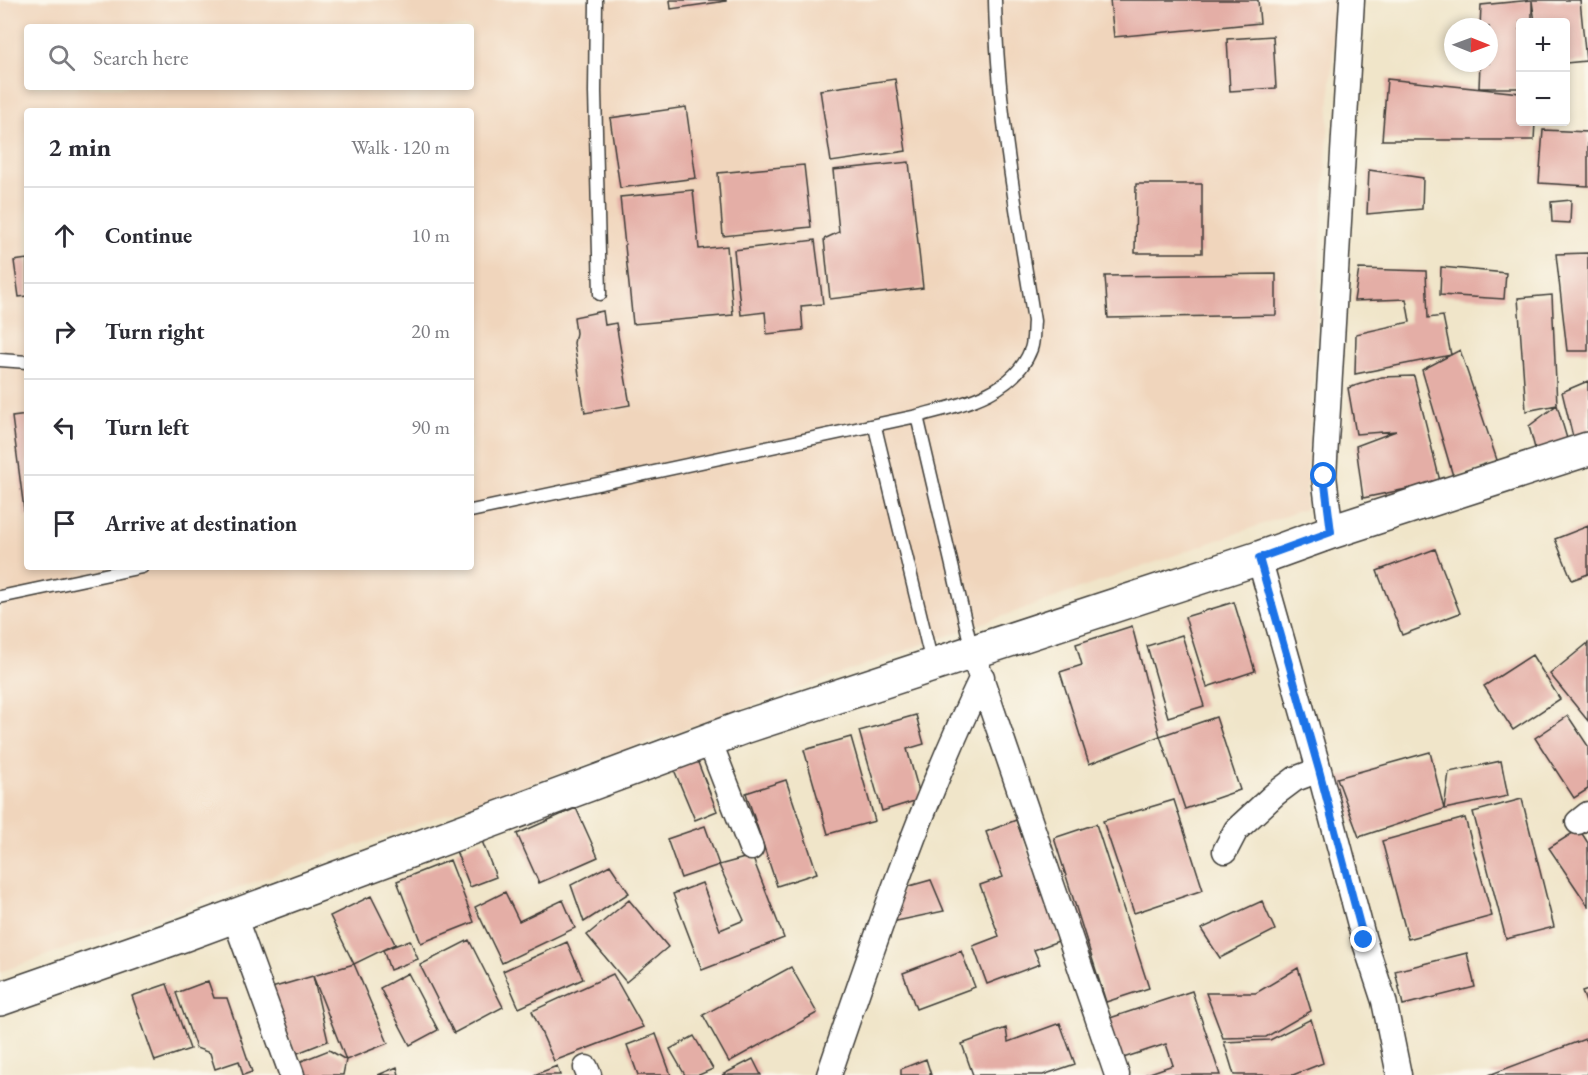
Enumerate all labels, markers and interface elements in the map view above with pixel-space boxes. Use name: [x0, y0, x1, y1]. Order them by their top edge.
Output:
north arrow: [1444, 18, 1498, 72]
map controls: [1516, 18, 1570, 126]
button: +: [1516, 18, 1570, 72]
search box: [24, 24, 474, 90]
icon: search: [45, 41, 78, 74]
text: Search here: [93, 43, 188, 72]
button: −: [1516, 72, 1570, 126]
text: 2 min: [48, 130, 111, 164]
text: Walk · 120 m: [351, 134, 450, 160]
icon: ahead: [48, 219, 81, 252]
text: Continue: [105, 221, 192, 250]
text: 10 m: [411, 222, 450, 248]
icon: right: [48, 315, 81, 348]
text: Turn right: [105, 317, 204, 346]
text: 20 m: [411, 318, 450, 344]
icon: left: [48, 411, 81, 444]
text: Turn left: [105, 413, 189, 442]
text: 90 m: [411, 414, 450, 440]
route start: [1310, 462, 1336, 488]
icon: arrive: [48, 507, 81, 540]
text: Arrive at destination: [105, 509, 297, 538]
route end: [1350, 926, 1376, 952]

